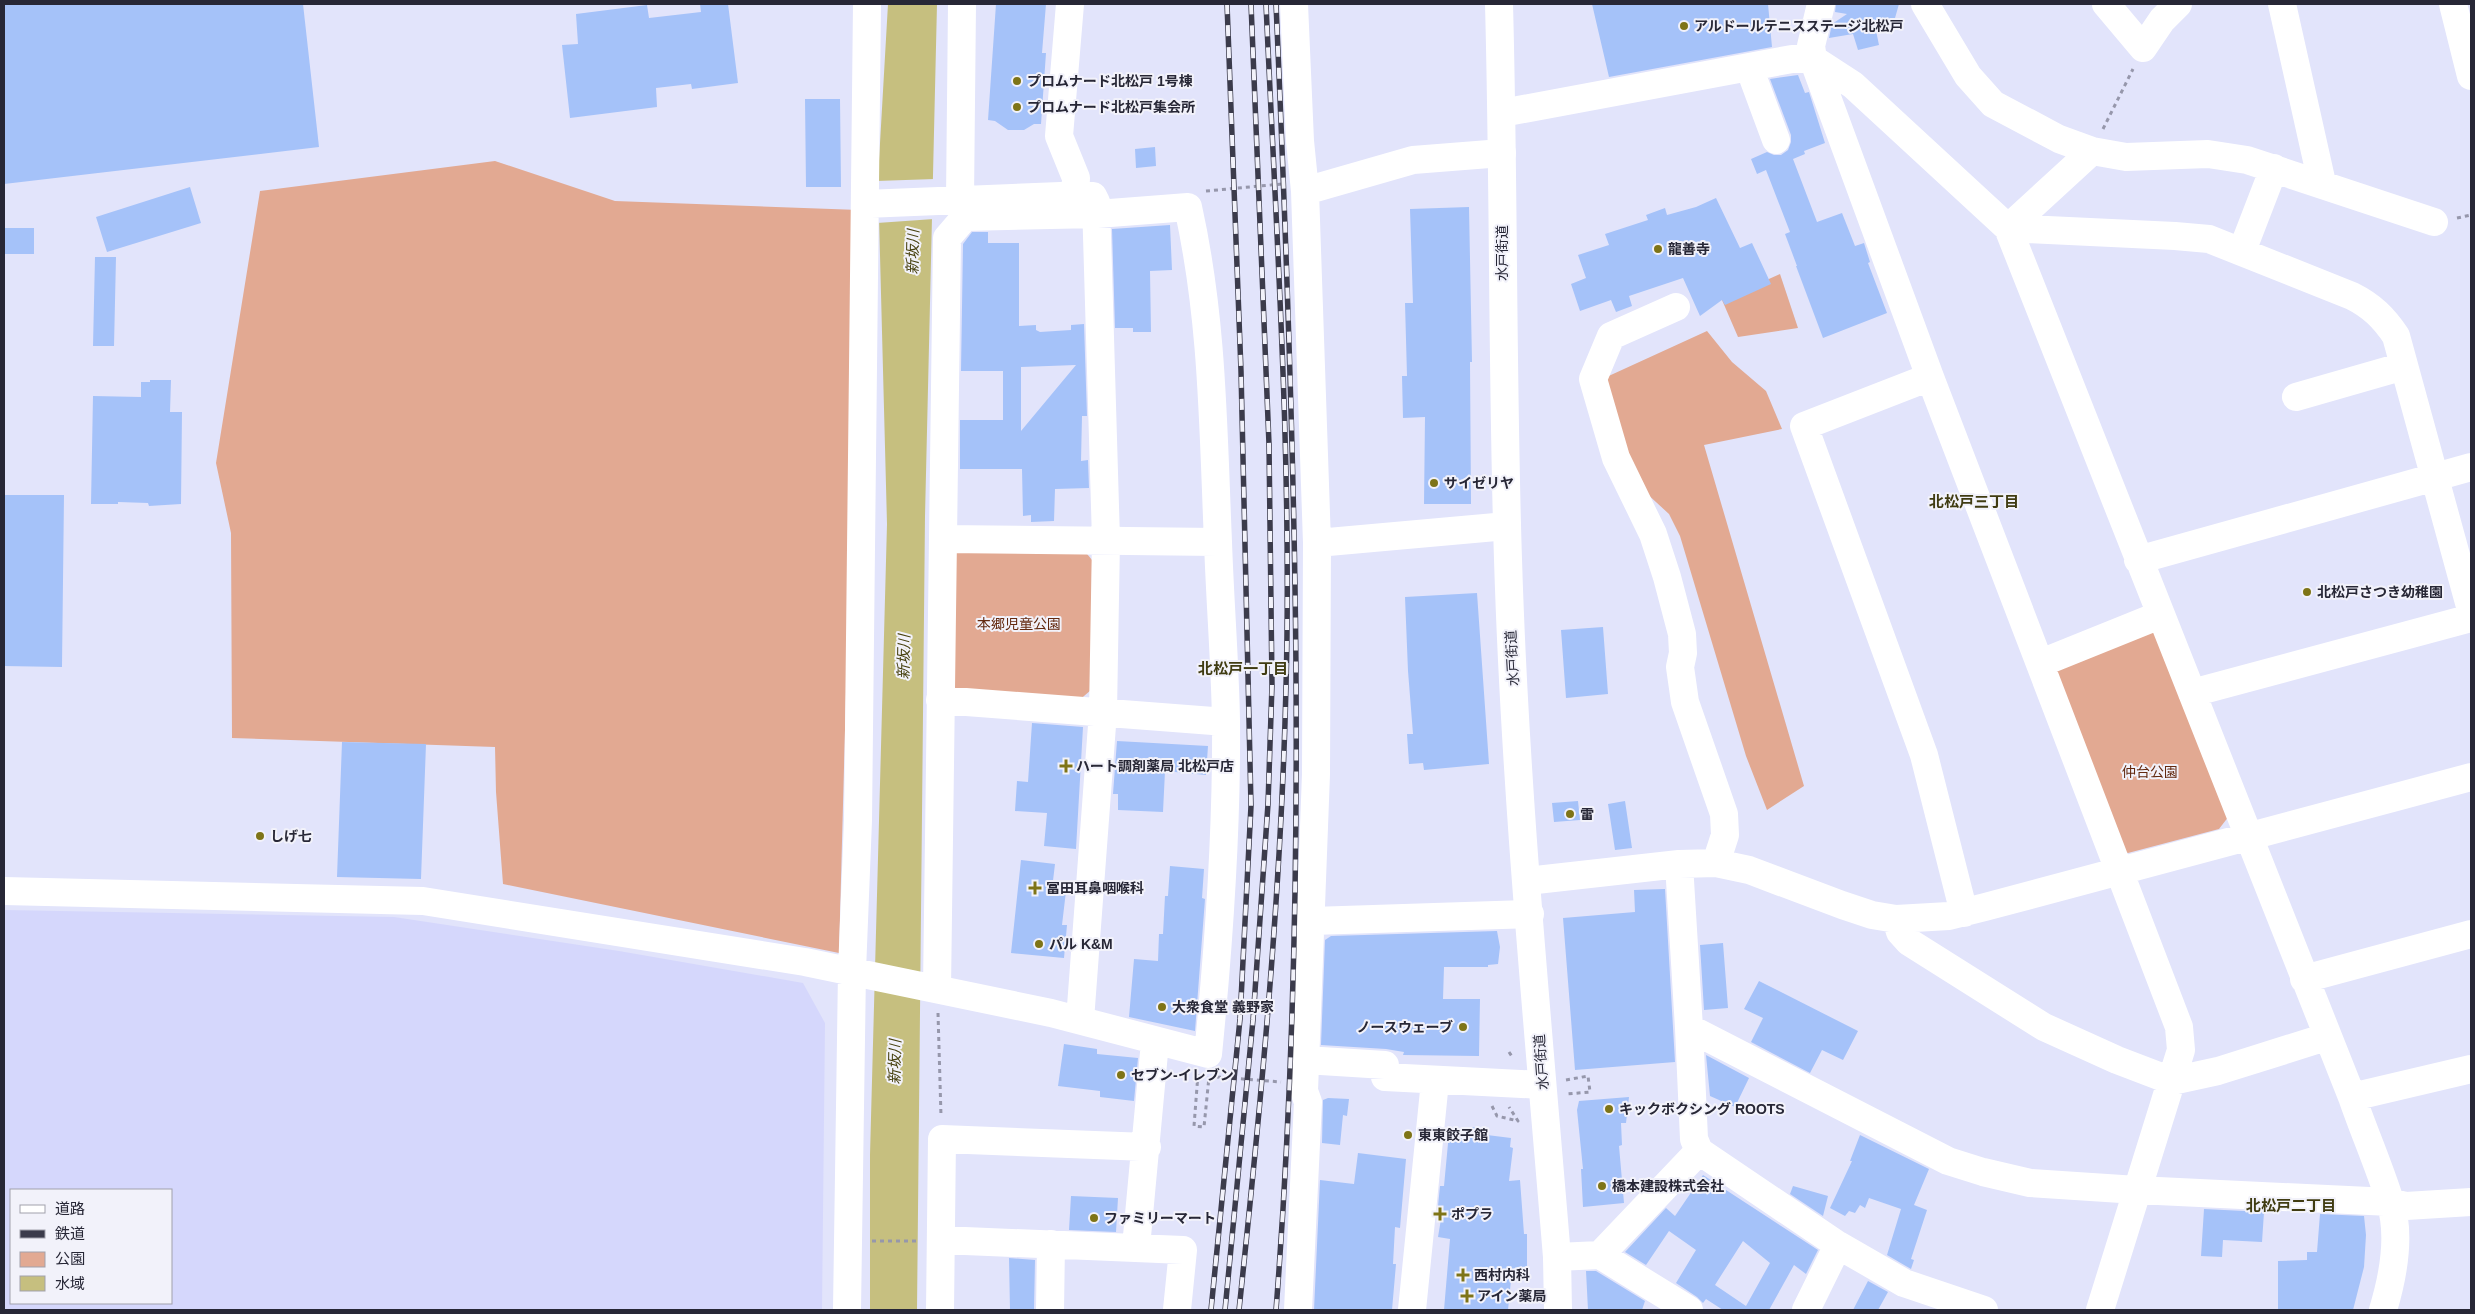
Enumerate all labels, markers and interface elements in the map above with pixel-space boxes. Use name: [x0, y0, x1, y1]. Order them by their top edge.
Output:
place label: アルドールテニスステージ北松戸: [1694, 18, 1904, 34]
marker: アルドールテニスステージ北松戸: [1678, 20, 1690, 32]
place label: プロムナード北松戸 1号棟: [1027, 73, 1193, 89]
marker: プロムナード北松戸 1号棟: [1011, 75, 1023, 87]
place label: プロムナード北松戸集会所: [1027, 99, 1195, 115]
marker: プロムナード北松戸集会所: [1011, 101, 1023, 113]
street label: 水戸街道: [1494, 225, 1510, 281]
water label: 新坂川: [904, 227, 921, 275]
place label: 龍善寺: [1668, 241, 1710, 257]
marker: 龍善寺: [1652, 243, 1664, 255]
place label: サイゼリヤ: [1444, 475, 1514, 491]
marker: サイゼリヤ: [1428, 477, 1440, 489]
district label: 北松戸三丁目: [1929, 493, 2019, 510]
place label: 北松戸さつき幼稚園: [2317, 584, 2443, 600]
marker: 北松戸さつき幼稚園: [2301, 586, 2313, 598]
park label: 本郷児童公園: [977, 616, 1061, 632]
street label: 水戸街道: [1503, 630, 1521, 686]
water label: 新坂川: [895, 632, 912, 680]
district label: 北松戸一丁目: [1198, 660, 1288, 677]
place label: ハート調剤薬局 北松戸店: [1076, 758, 1234, 774]
marker: ハート調剤薬局 北松戸店: [1060, 760, 1072, 772]
park label: 仲台公園: [2122, 764, 2178, 780]
place label: 雷: [1580, 806, 1594, 822]
marker: 雷: [1564, 808, 1576, 820]
place label: しげ七: [270, 828, 312, 844]
marker: しげ七: [254, 830, 266, 842]
place label: 冨田耳鼻咽喉科: [1046, 880, 1144, 896]
marker: 冨田耳鼻咽喉科: [1028, 881, 1042, 895]
place label: パル K&M: [1049, 936, 1113, 952]
marker: パル K&M: [1033, 938, 1045, 950]
place label: 大衆食堂 義野家: [1172, 999, 1274, 1015]
marker: 大衆食堂 義野家: [1156, 1001, 1168, 1013]
place label: ノースウェーブ: [1357, 1019, 1453, 1035]
marker: ノースウェーブ: [1457, 1021, 1469, 1033]
street label: 水戸街道: [1531, 1034, 1551, 1090]
water label: 新坂川: [886, 1037, 903, 1085]
place label: セブン-イレブン: [1131, 1067, 1234, 1083]
marker: セブン-イレブン: [1115, 1069, 1127, 1081]
place label: キックボクシング ROOTS: [1619, 1101, 1785, 1117]
marker: キックボクシング ROOTS: [1603, 1103, 1615, 1115]
place label: 東東餃子館: [1418, 1127, 1488, 1143]
marker: 東東餃子館: [1402, 1129, 1414, 1141]
place label: 橋本建設株式会社: [1612, 1178, 1724, 1194]
marker: 橋本建設株式会社: [1596, 1180, 1608, 1192]
legend: [10, 1189, 172, 1304]
district label: 北松戸二丁目: [2246, 1197, 2336, 1214]
text: 道路: [55, 1200, 85, 1217]
place label: ポプラ: [1451, 1206, 1493, 1222]
marker: ポプラ: [1433, 1207, 1447, 1221]
place label: ファミリーマート: [1104, 1210, 1216, 1226]
marker: ファミリーマート: [1088, 1212, 1100, 1224]
text: 鉄道: [55, 1225, 85, 1242]
text: 公園: [55, 1250, 85, 1267]
place label: 西村内科: [1474, 1267, 1530, 1283]
marker: 西村内科: [1456, 1268, 1470, 1282]
text: 水域: [55, 1275, 85, 1292]
place label: アイン薬局: [1477, 1288, 1546, 1304]
marker: アイン薬局: [1461, 1290, 1473, 1302]

